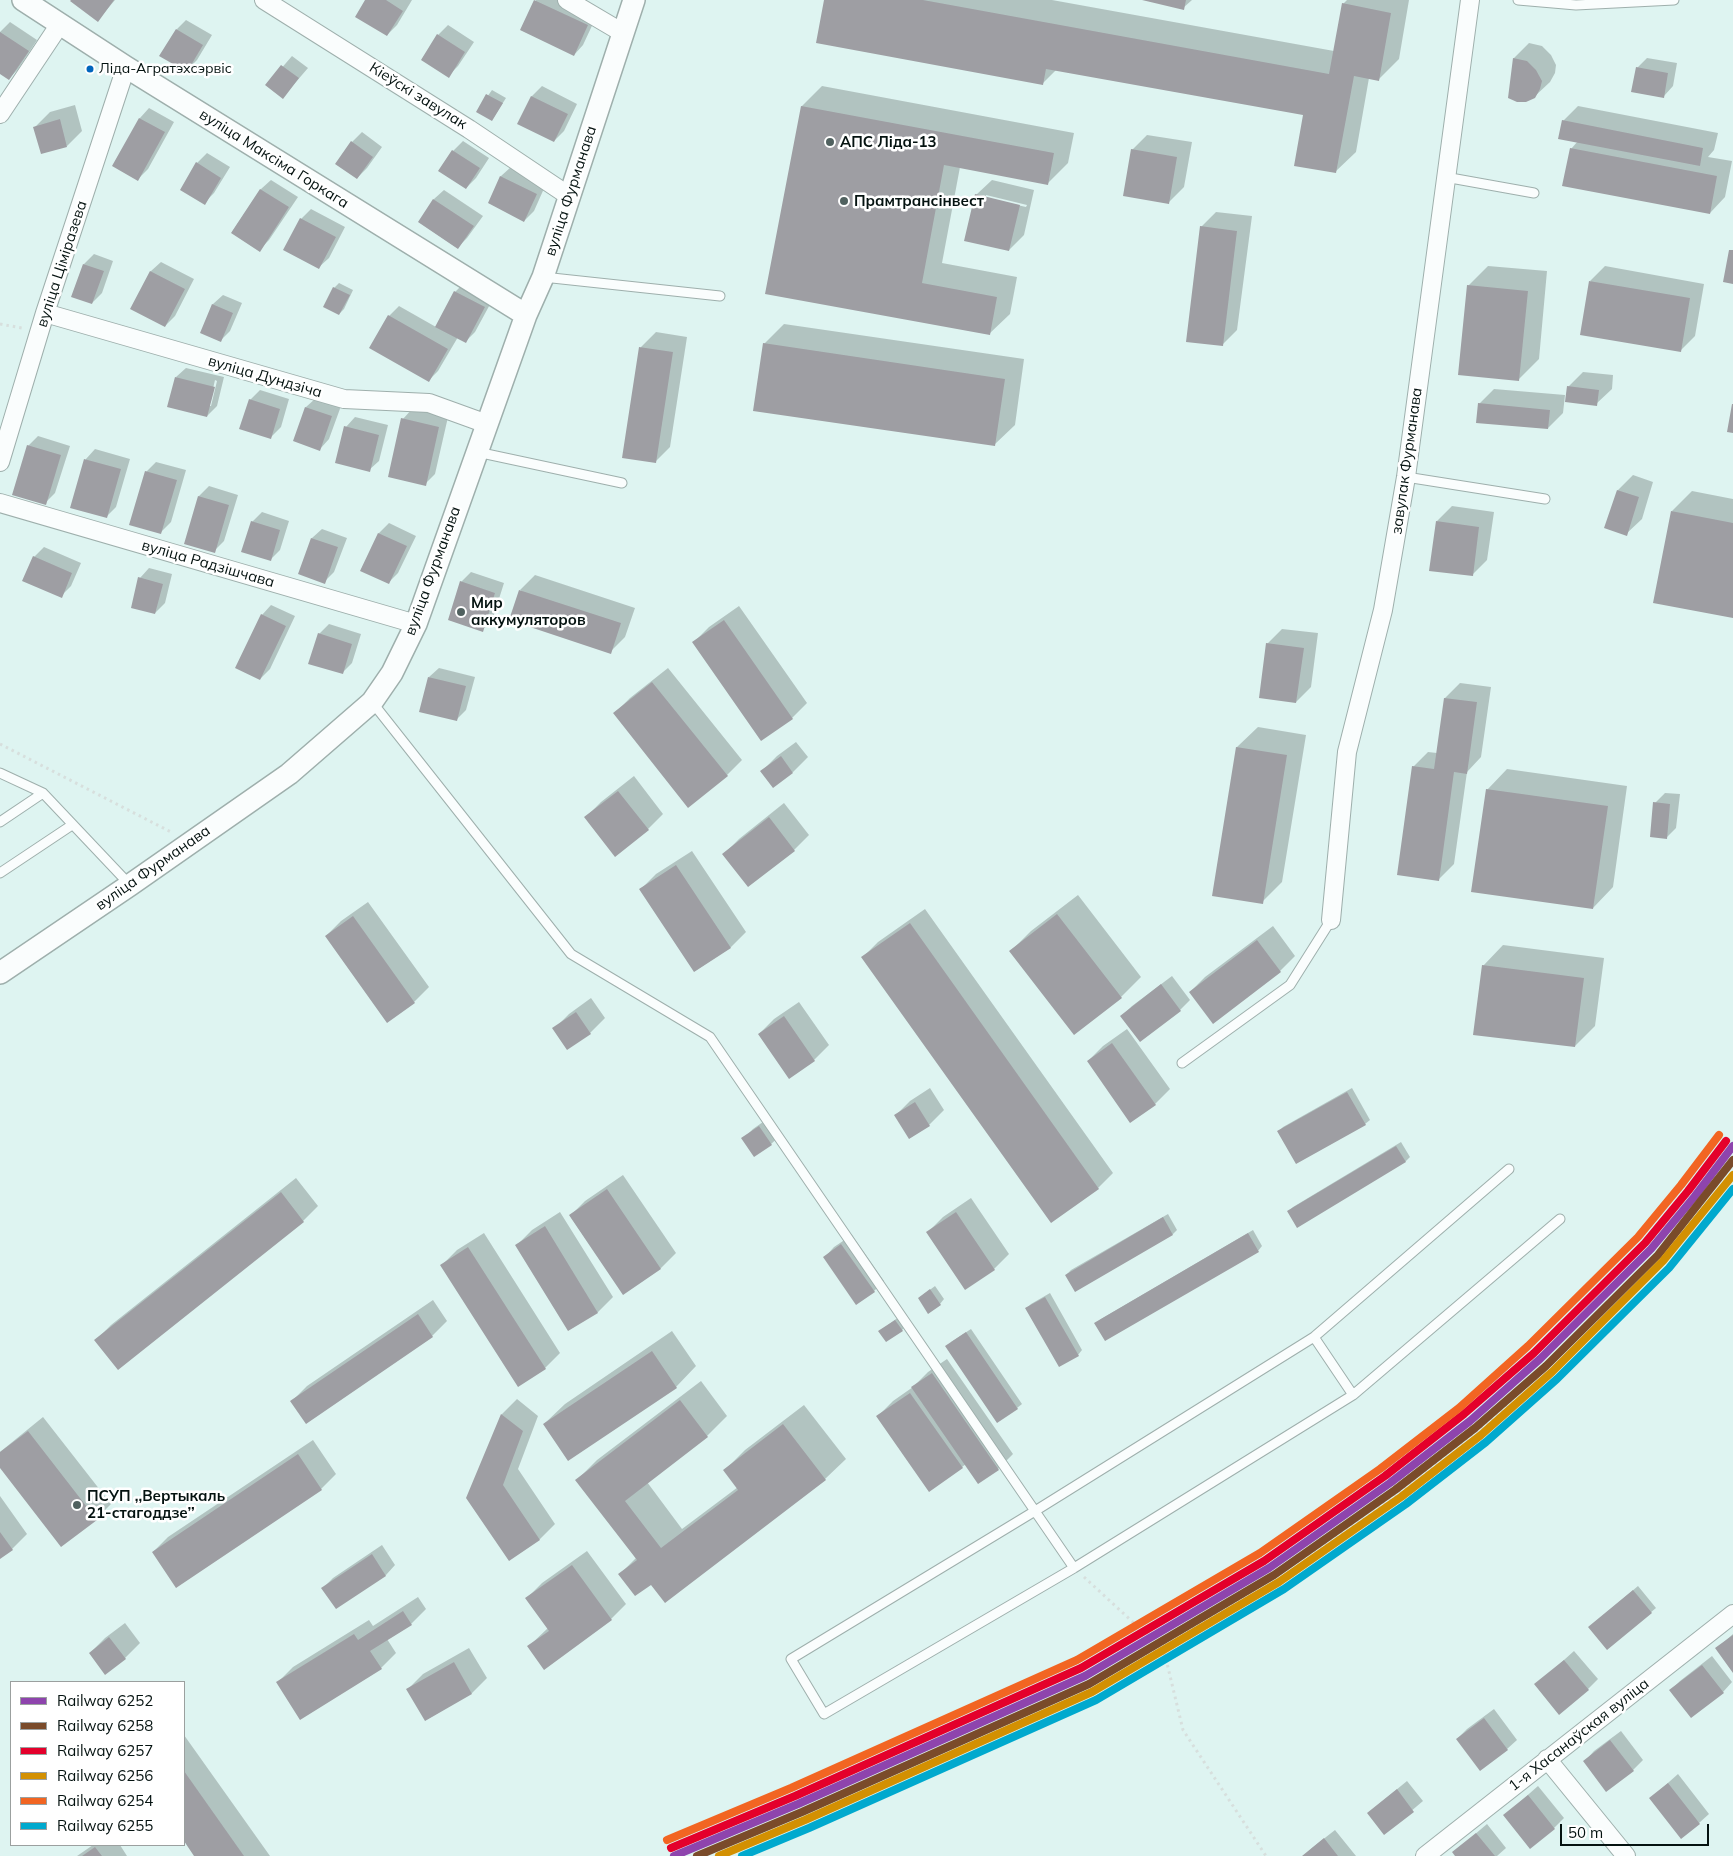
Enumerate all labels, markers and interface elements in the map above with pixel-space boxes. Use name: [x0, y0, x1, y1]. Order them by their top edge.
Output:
street label: Кіеўскі завулак: [366, 59, 470, 133]
place label: Ліда-Агратэхсэрвіс: [99, 61, 232, 77]
marker: Ліда-Агратэхсэрвіс: [85, 64, 95, 74]
street label: вуліца Максіма Горкага: [196, 106, 352, 212]
street label: вуліца Фурманава: [541, 124, 601, 258]
place label: АПС Ліда-13: [840, 133, 936, 151]
marker: АПС Ліда-13: [824, 136, 836, 148]
place label: Прамтрансінвест: [854, 192, 984, 210]
marker: Прамтрансінвест: [838, 195, 850, 207]
street label: вуліца Ціміразева: [33, 198, 91, 330]
street label: вуліца Дундзіча: [206, 352, 324, 402]
street label: завулак Фурманава: [1388, 387, 1426, 535]
street label: вуліца Фурманава: [401, 504, 465, 638]
street label: вуліца Радзішчава: [139, 536, 277, 592]
place label: Мир аккумуляторов: [471, 594, 586, 629]
marker: Мир аккумуляторов: [455, 606, 467, 618]
street label: вуліца Фурманава: [92, 822, 214, 914]
place label: ПСУП ,,Вертыкаль 21-стагоддзе’’: [87, 1487, 225, 1522]
marker: ПСУП ,,Вертыкаль 21-стагоддзе’’: [71, 1499, 83, 1511]
street label: 1-я Хасанаўская вуліца: [1505, 1675, 1653, 1795]
legend: [10, 1681, 185, 1846]
text: Railway 6252: [57, 1691, 153, 1710]
text: Railway 6258: [57, 1716, 153, 1735]
text: Railway 6257: [57, 1741, 153, 1760]
text: Railway 6256: [57, 1766, 153, 1785]
text: Railway 6254: [57, 1791, 153, 1810]
scale bar: [1563, 1814, 1712, 1846]
text: Railway 6255: [57, 1816, 153, 1835]
text: 50 m: [1568, 1823, 1603, 1842]

